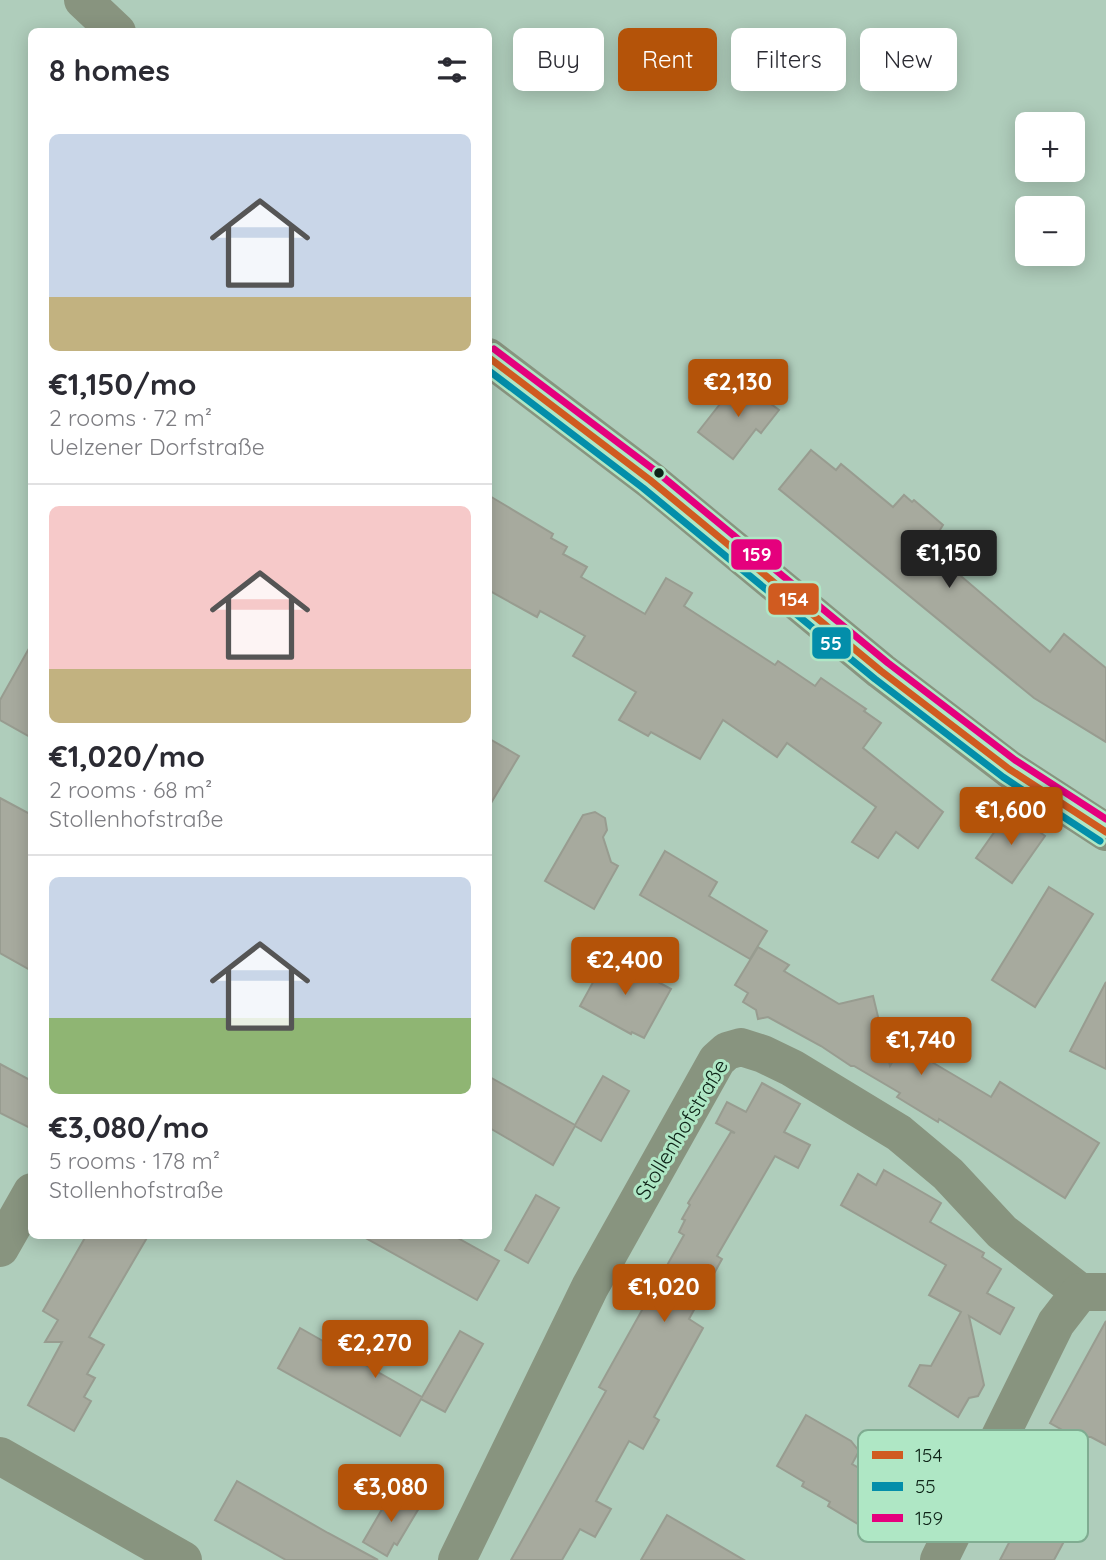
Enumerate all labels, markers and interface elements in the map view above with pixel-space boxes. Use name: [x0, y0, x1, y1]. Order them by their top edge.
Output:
chip: Buy: [513, 28, 604, 91]
chip: Rent: [618, 28, 717, 91]
chip: Filters: [731, 28, 846, 91]
chip: New: [860, 28, 957, 91]
text: 8 homes: [49, 51, 170, 89]
icon: filters: [433, 51, 471, 89]
map controls: [1015, 112, 1085, 266]
button: +: [1015, 112, 1085, 182]
icon: home: [197, 180, 323, 306]
button: −: [1015, 196, 1085, 266]
pin: €2,130: [681, 360, 795, 419]
text: €1,150/mo: [49, 365, 196, 403]
text: €2,130: [704, 367, 772, 396]
text: 2 rooms · 72 m²: [49, 403, 212, 432]
text: Uelzener Dorfstraße: [49, 432, 265, 461]
unlabelled marker: [652, 466, 666, 480]
pin: €1,150: [892, 530, 1006, 590]
line badge: 159: [730, 538, 783, 571]
text: €1,150: [917, 538, 981, 567]
text: 159: [742, 542, 772, 566]
icon: home: [197, 552, 323, 678]
line badge: 154: [767, 582, 820, 616]
text: 154: [779, 587, 809, 611]
line badge: 55: [811, 626, 852, 660]
text: 55: [820, 631, 842, 655]
text: €1,020/mo: [49, 737, 205, 775]
text: 2 rooms · 68 m²: [49, 775, 212, 804]
pin: €1,600: [954, 788, 1068, 847]
text: €1,600: [976, 795, 1046, 824]
text: Stollenhofstraße: [49, 804, 223, 833]
icon: home: [197, 923, 323, 1049]
pin: €2,400: [568, 937, 682, 997]
text: €2,400: [587, 945, 663, 974]
pin: €1,740: [864, 1018, 978, 1077]
text: €1,740: [886, 1025, 956, 1054]
street label: Stollenhofstraße: [629, 1054, 733, 1204]
text: €3,080/mo: [49, 1108, 209, 1146]
text: 5 rooms · 178 m²: [49, 1146, 220, 1175]
text: Stollenhofstraße: [49, 1175, 223, 1204]
pin: €1,020: [607, 1264, 721, 1324]
text: €1,020: [628, 1272, 700, 1301]
pin: €2,270: [318, 1320, 432, 1380]
text: €2,270: [338, 1328, 412, 1357]
legend: [858, 1430, 1088, 1542]
text: 154: [915, 1443, 942, 1467]
pin: €3,080: [334, 1464, 448, 1524]
text: €3,080: [354, 1472, 428, 1501]
text: 55: [915, 1474, 936, 1498]
text: 159: [915, 1506, 943, 1530]

